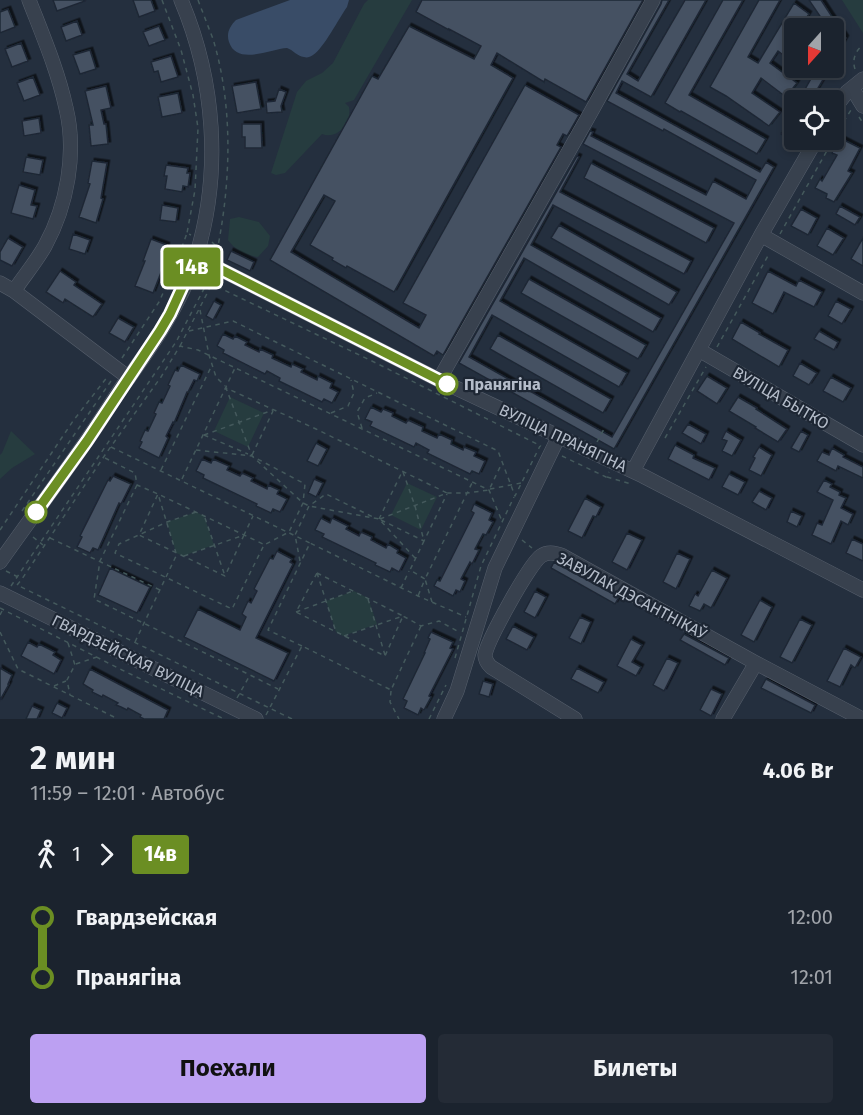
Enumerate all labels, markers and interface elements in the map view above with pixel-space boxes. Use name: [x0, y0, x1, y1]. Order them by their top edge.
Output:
north arrow: [784, 18, 844, 78]
map controls: [784, 18, 844, 150]
button: locate: [784, 90, 844, 150]
line badge: 14в: [158, 248, 226, 286]
text: 14в: [175, 254, 209, 280]
street label: ВУЛІЦА БЫТКО: [730, 363, 832, 433]
marker: Пранягіна: [436, 373, 458, 395]
place label: Пранягіна: [464, 375, 541, 394]
street label: ВУЛІЦА ПРАНЯГІНА: [496, 400, 631, 476]
unlabelled marker: [25, 501, 47, 523]
street label: ЗАВУЛАК ДЭСАНТНІКАЎ: [554, 548, 710, 644]
street label: ГВАРДЗЕЙСКАЯ ВУЛІЦА: [49, 611, 208, 702]
text: 2 мин: [30, 738, 116, 778]
text: 4.06 Br: [763, 757, 833, 784]
text: 11:59 – 12:01 · Автобус: [30, 781, 225, 805]
icon: walk: [30, 838, 63, 871]
icon: forward: [90, 838, 123, 871]
text: 14в: [144, 841, 177, 867]
text: 1: [72, 842, 81, 866]
text: Гвардзейская: [76, 904, 217, 931]
text: 12:00: [787, 905, 833, 929]
text: Пранягіна: [76, 964, 181, 991]
text: 12:01: [790, 965, 833, 989]
button: Поехали: [30, 1034, 426, 1103]
button: Билеты: [438, 1034, 833, 1103]

